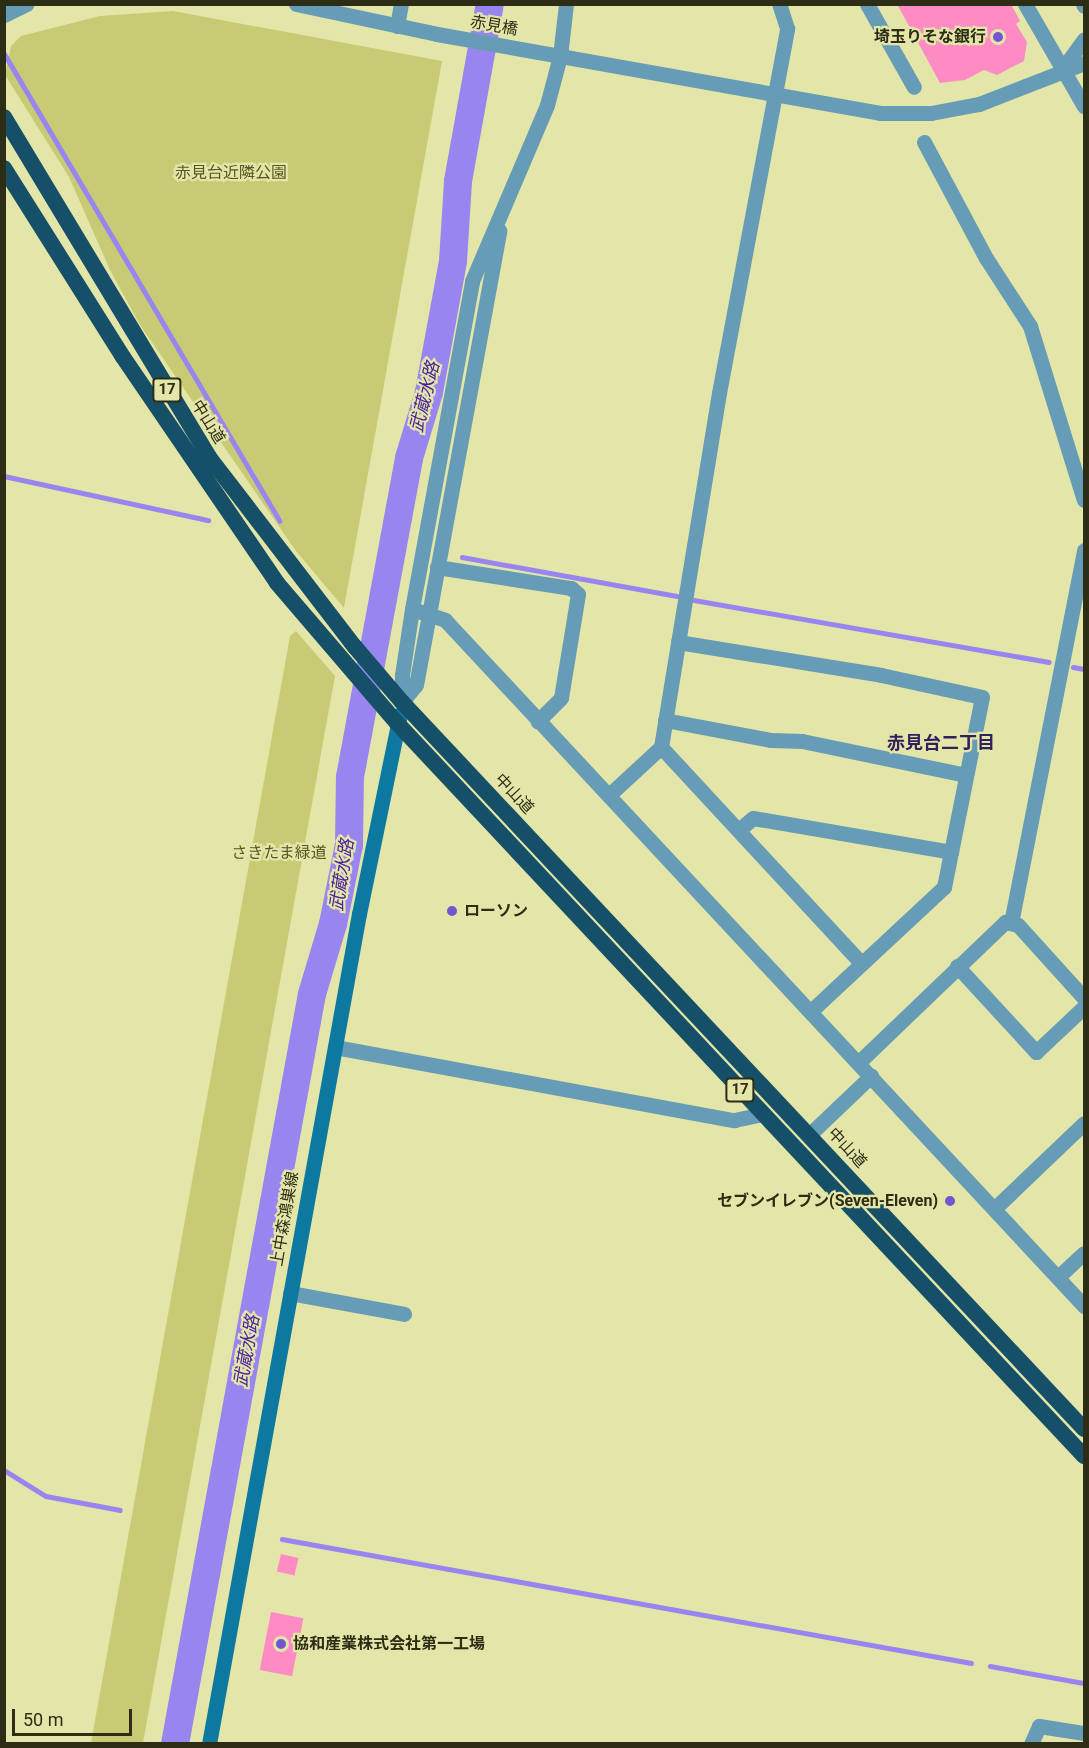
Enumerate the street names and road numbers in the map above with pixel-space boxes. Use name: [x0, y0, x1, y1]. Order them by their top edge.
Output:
street label: 赤見橋: [469, 12, 519, 40]
road number: 17: [152, 378, 182, 402]
street label: 中山道: [187, 397, 229, 447]
street label: 中山道: [491, 770, 537, 818]
road number: 17: [725, 1078, 755, 1102]
street label: 中山道: [824, 1124, 870, 1172]
street label: 上中森鴻巣線: [267, 1170, 303, 1268]

